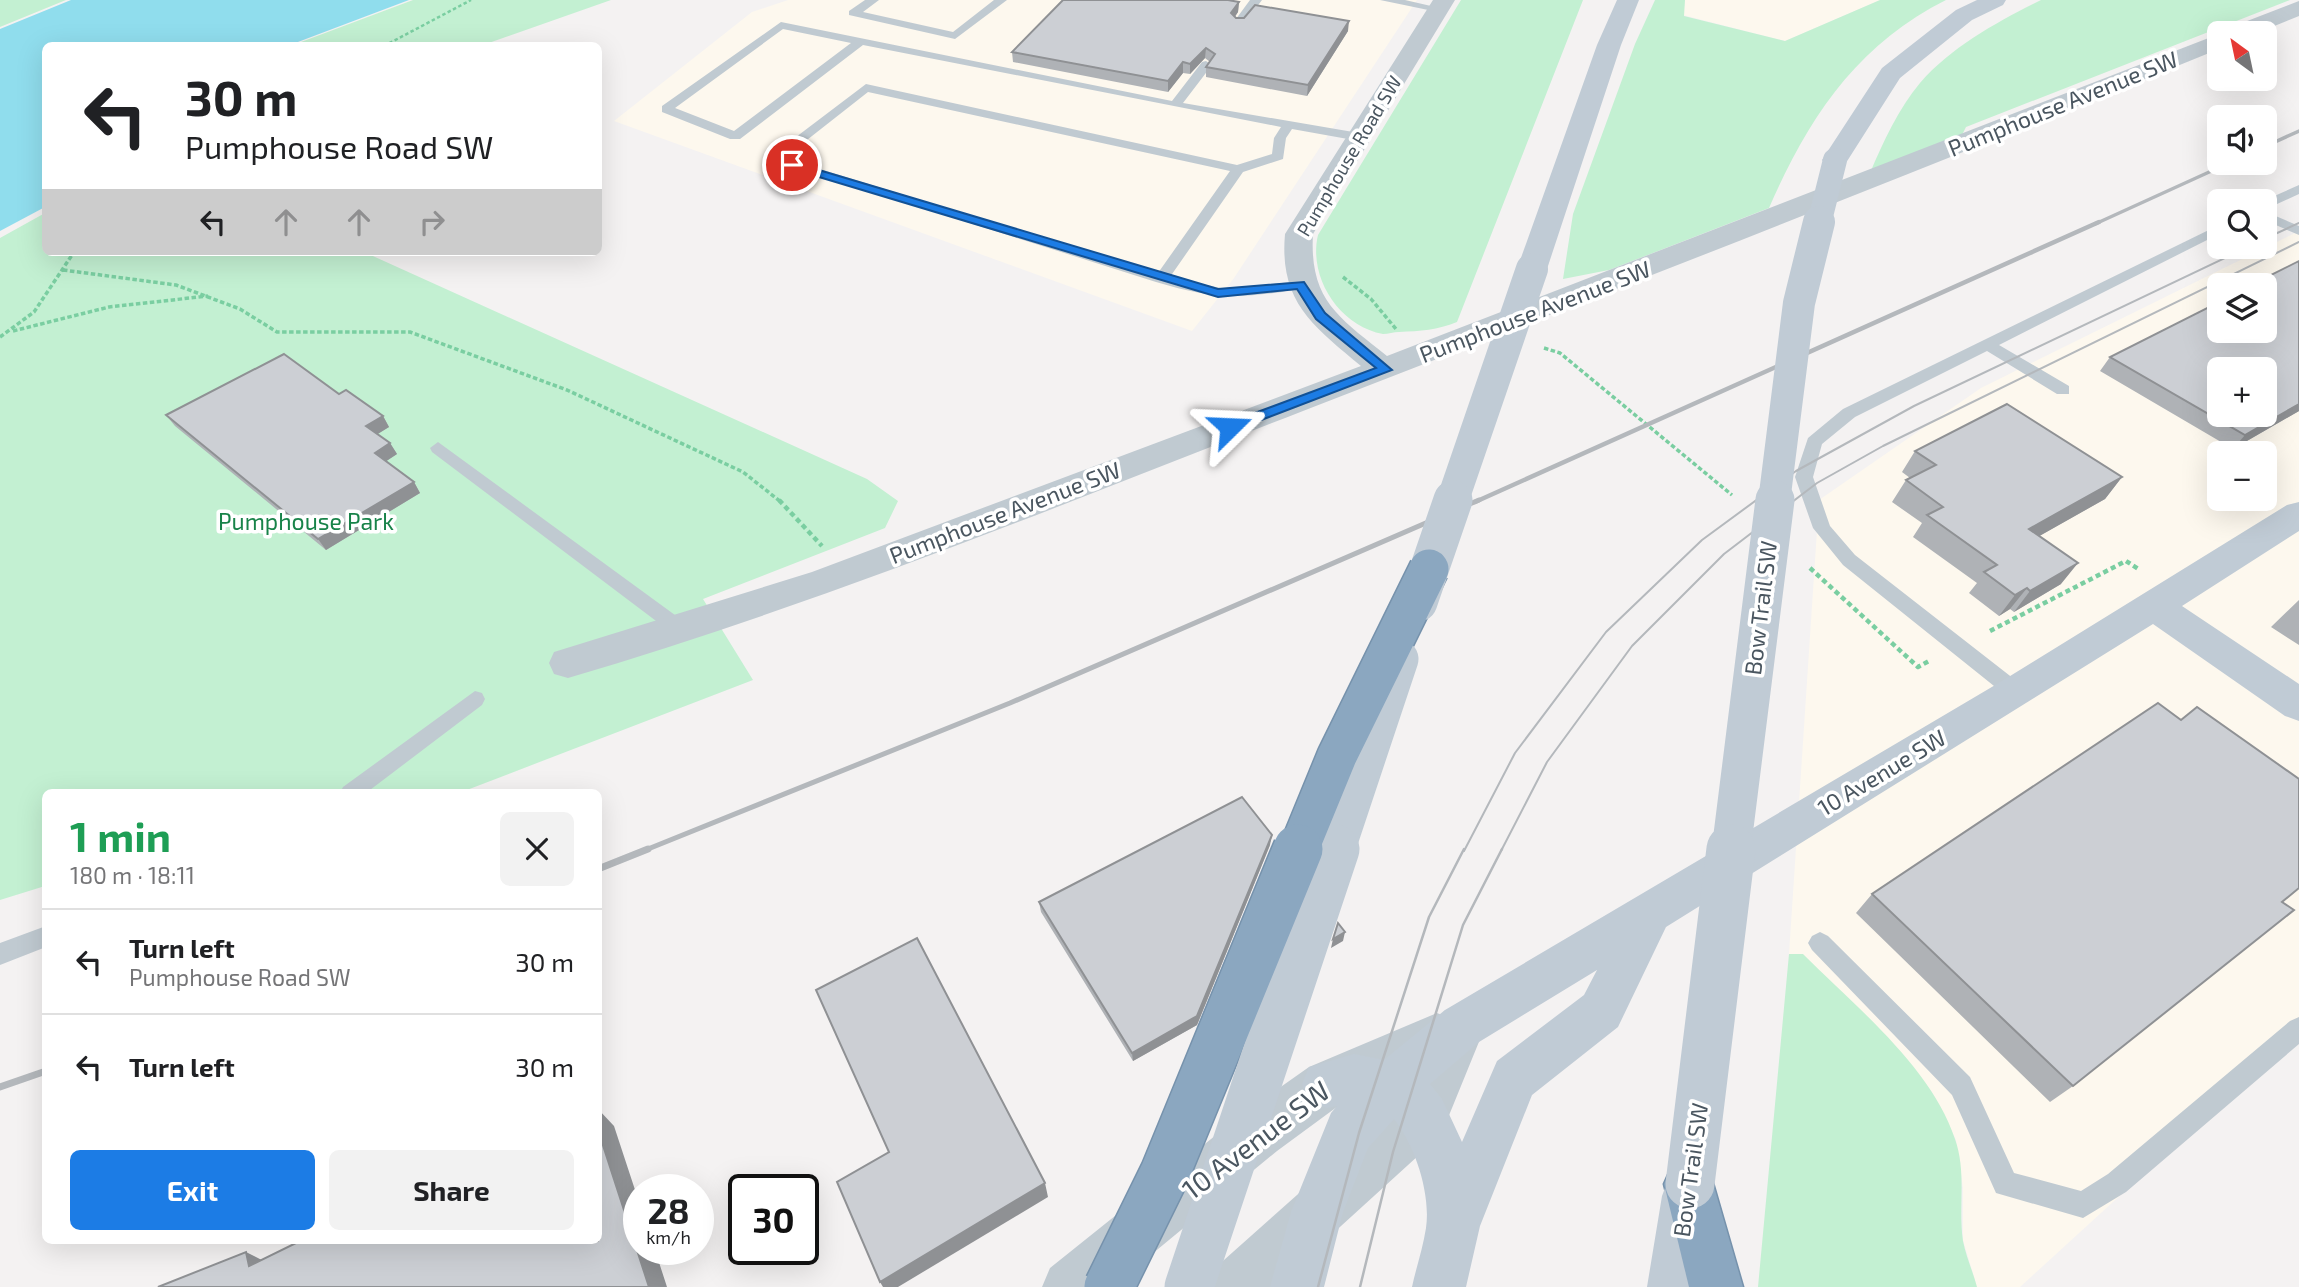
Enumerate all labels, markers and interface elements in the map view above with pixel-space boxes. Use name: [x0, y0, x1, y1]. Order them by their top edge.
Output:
north arrow: [2207, 21, 2277, 91]
map controls: [2207, 21, 2277, 511]
street label: Pumphouse Avenue SW: [1944, 44, 2182, 162]
text: 30 m: [185, 67, 297, 126]
icon: left: [70, 70, 161, 161]
street label: Pumphouse Road SW: [1292, 71, 1406, 240]
button: sound: [2207, 105, 2277, 175]
text: Pumphouse Road SW: [185, 127, 493, 165]
pin: [762, 135, 822, 195]
icon: arrive: [773, 146, 811, 184]
button: search: [2207, 189, 2277, 259]
icon: left: [194, 203, 232, 241]
icon: ahead: [267, 203, 305, 241]
icon: ahead: [340, 203, 378, 241]
icon: right: [413, 203, 451, 241]
street label: Pumphouse Avenue SW: [1415, 254, 1654, 368]
button: layers: [2207, 273, 2277, 343]
button: +: [2207, 357, 2277, 427]
position arrow: [1193, 390, 1267, 464]
button: −: [2207, 441, 2277, 511]
street label: Pumphouse Avenue SW: [885, 455, 1124, 569]
park label: Pumphouse Park: [218, 507, 394, 535]
street label: Bow Trail SW: [1738, 539, 1782, 677]
street label: 10 Avenue SW: [1812, 723, 1951, 821]
text: 1 min: [70, 810, 171, 860]
button: close: [500, 812, 574, 886]
text: 180 m · 18:11: [70, 861, 195, 889]
text: Turn left: [129, 932, 235, 963]
icon: left: [70, 943, 108, 981]
text: 30 m: [515, 946, 574, 977]
text: Pumphouse Road SW: [129, 963, 351, 991]
icon: left: [70, 1048, 108, 1086]
text: Turn left: [129, 1051, 235, 1082]
text: 30 m: [515, 1051, 574, 1082]
street label: 10 Avenue SW: [1175, 1073, 1336, 1206]
street label: Bow Trail SW: [1667, 1101, 1713, 1239]
button: Exit: [70, 1150, 315, 1230]
button: Share: [329, 1150, 574, 1230]
speed limit sign: 30: [728, 1174, 819, 1265]
text: 28: [647, 1189, 690, 1231]
text: km/h: [646, 1226, 691, 1248]

